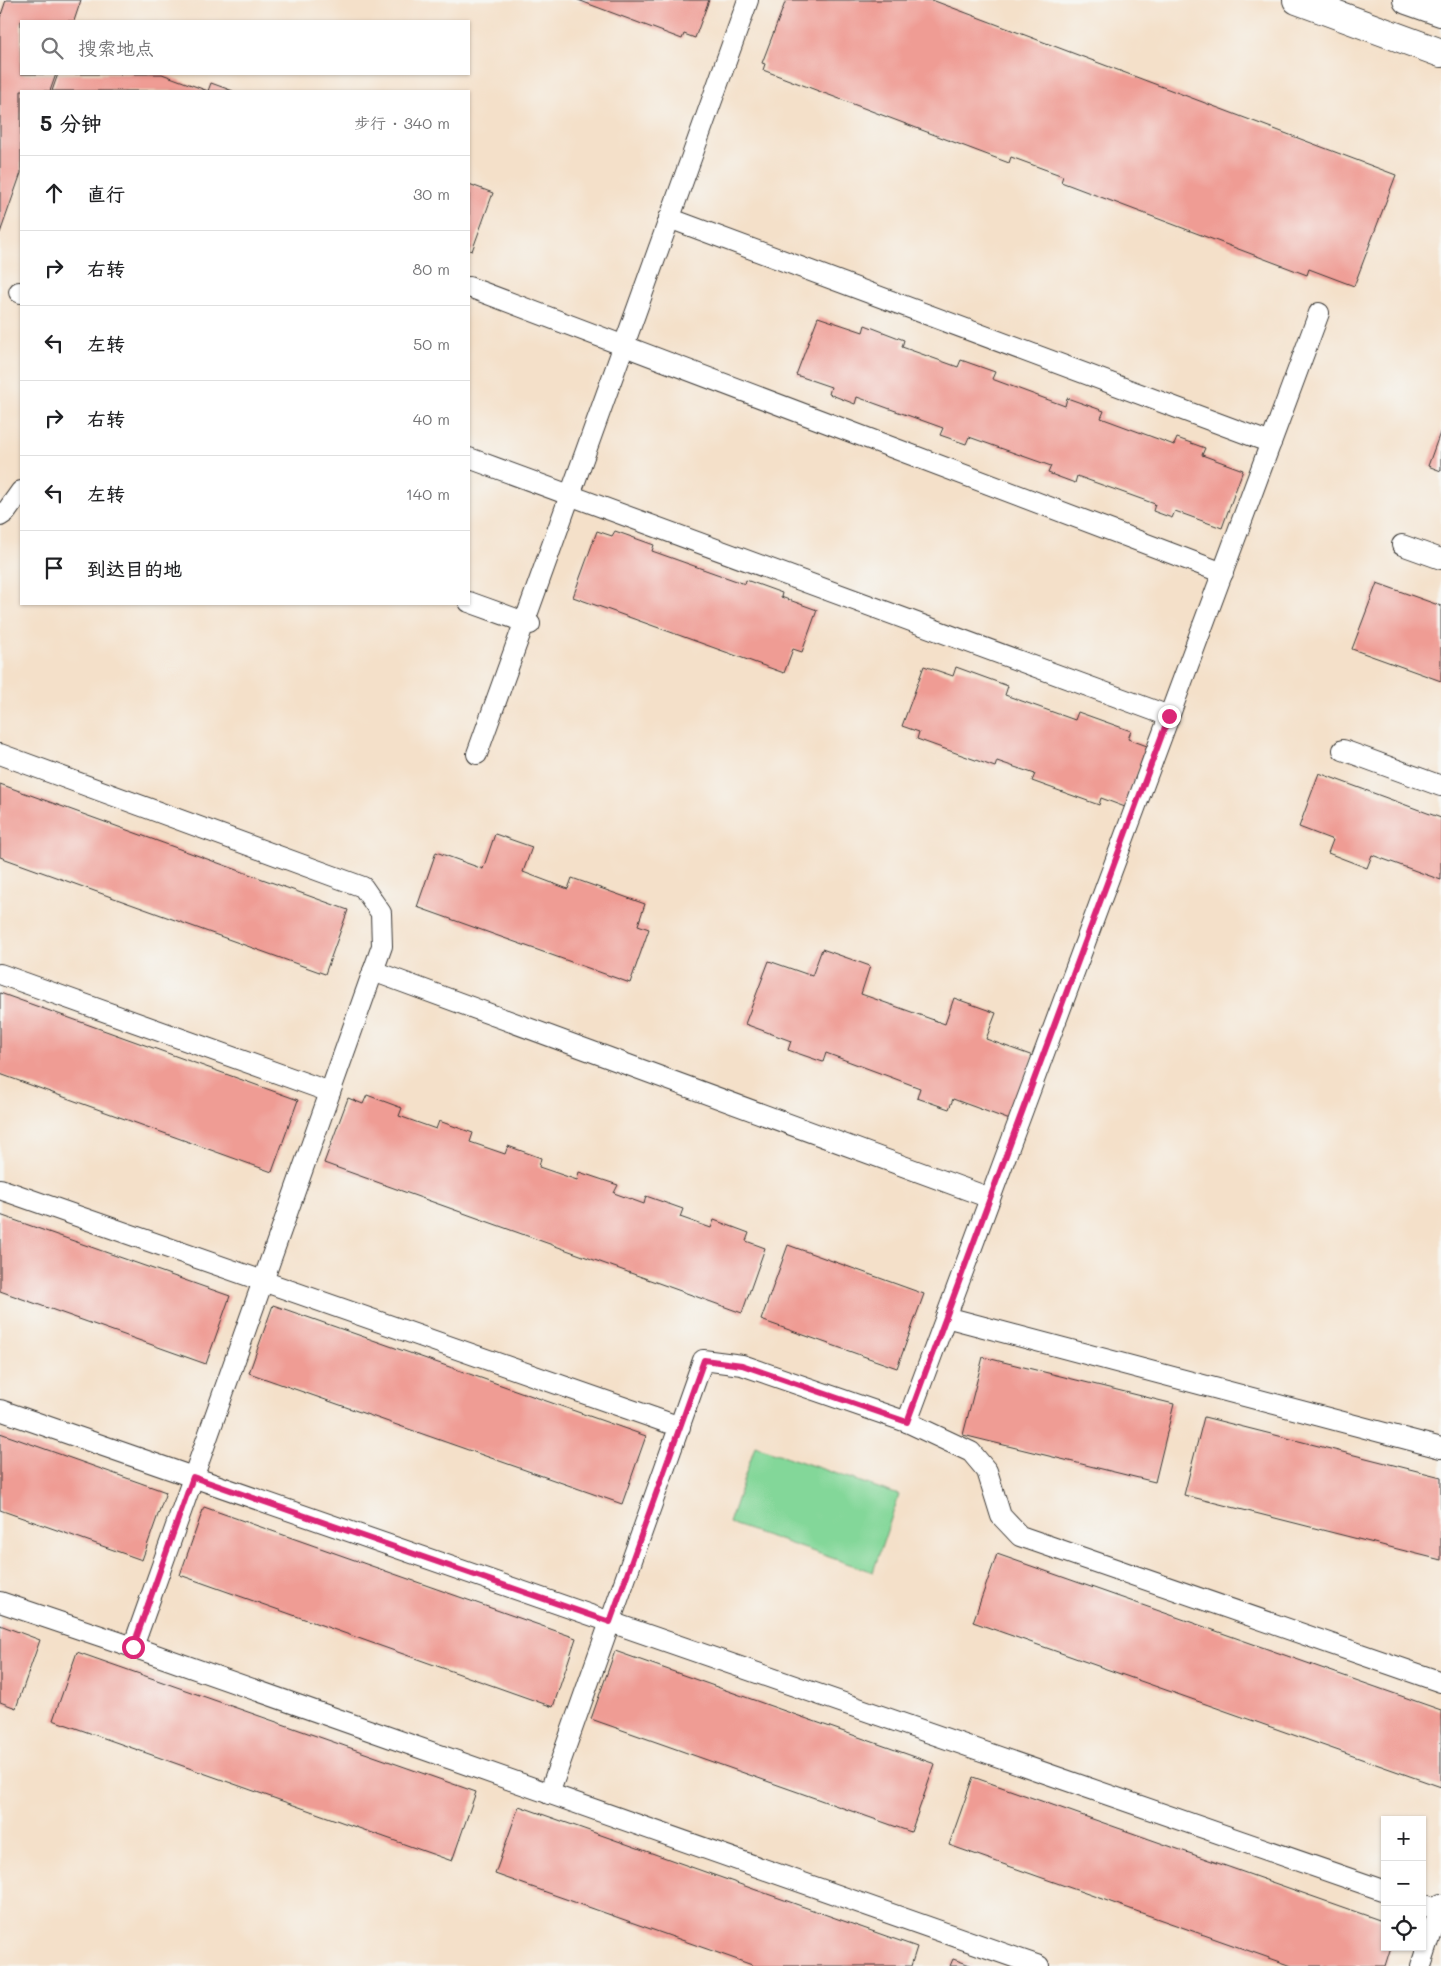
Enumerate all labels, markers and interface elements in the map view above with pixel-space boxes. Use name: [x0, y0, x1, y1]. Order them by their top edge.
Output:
search box: [20, 20, 470, 75]
icon: search: [38, 34, 66, 62]
text: 搜索地点: [78, 35, 154, 60]
text: 5 分钟: [40, 109, 102, 136]
text: 步行 · 340 m: [354, 112, 450, 133]
icon: ahead: [40, 179, 68, 207]
text: 直行: [87, 181, 125, 206]
text: 30 m: [413, 183, 450, 204]
icon: right: [40, 254, 68, 282]
text: 右转: [87, 256, 125, 281]
text: 80 m: [413, 258, 450, 279]
icon: left: [40, 329, 68, 357]
text: 左转: [87, 331, 125, 356]
text: 50 m: [413, 333, 450, 354]
icon: right: [40, 404, 68, 432]
text: 右转: [87, 406, 125, 431]
text: 40 m: [413, 408, 450, 429]
icon: left: [40, 479, 68, 507]
text: 左转: [87, 481, 125, 506]
text: 140 m: [406, 483, 450, 504]
icon: arrive: [40, 554, 68, 582]
text: 到达目的地: [87, 556, 182, 581]
route end: [1158, 705, 1181, 728]
route start: [122, 1636, 145, 1659]
map controls: [1381, 1816, 1426, 1951]
button: +: [1381, 1816, 1426, 1861]
button: −: [1381, 1861, 1426, 1906]
button: locate: [1381, 1906, 1426, 1951]

